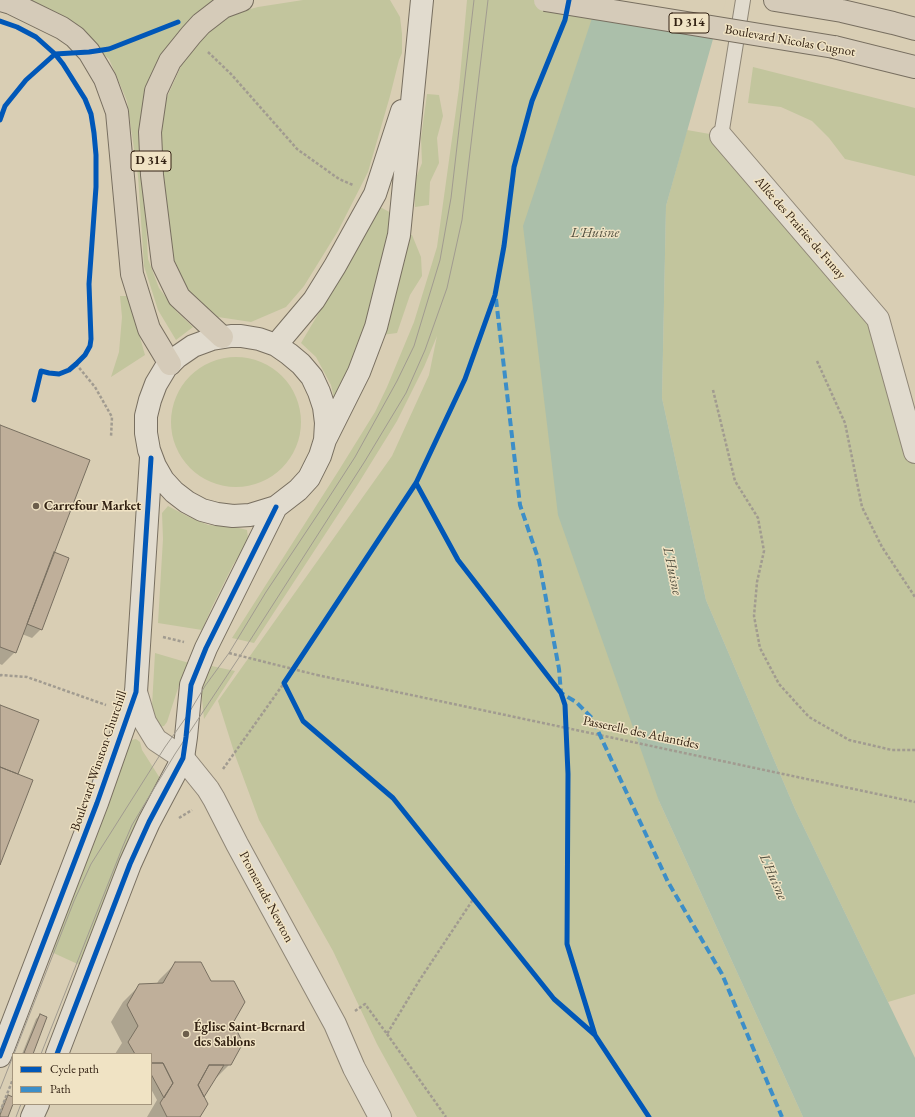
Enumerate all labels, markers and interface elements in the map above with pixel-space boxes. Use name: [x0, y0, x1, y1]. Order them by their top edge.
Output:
road number: D 314: [669, 13, 709, 33]
street label: Boulevard Nicolas Cugnot: [724, 22, 856, 60]
road number: D 314: [131, 151, 171, 171]
street label: Allée des Prairies de Funay: [751, 173, 849, 283]
water label: L'Huisne: [571, 225, 619, 241]
place label: Carrefour Market: [44, 498, 141, 514]
marker: Carrefour Market: [31, 501, 41, 511]
water label: L'Huisne: [659, 545, 685, 597]
street label: Boulevard Winston Churchill: [68, 689, 130, 833]
street label: Passerelle des Atlantides: [582, 713, 700, 753]
street label: Promenade Newton: [235, 849, 297, 945]
water label: L'Huisne: [755, 851, 791, 903]
place label: Église Saint-Bernard des Sablons: [194, 1019, 305, 1050]
marker: Église Saint-Bernard des Sablons: [181, 1029, 191, 1039]
legend: [12, 1053, 152, 1105]
text: Cycle path: [50, 1061, 99, 1077]
text: Path: [50, 1081, 71, 1097]

